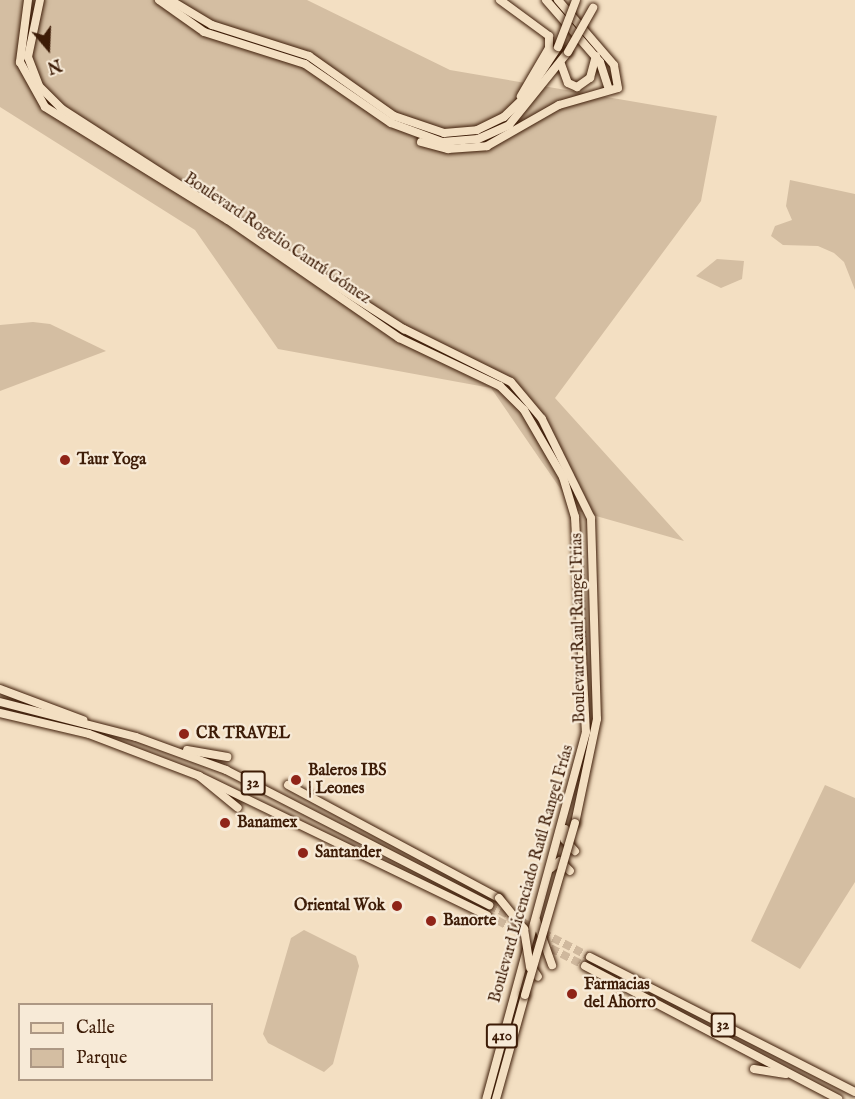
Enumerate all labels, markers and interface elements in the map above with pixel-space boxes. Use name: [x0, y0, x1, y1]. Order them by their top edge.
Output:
north arrow: [18, 18, 78, 78]
text: N: [44, 53, 64, 77]
street label: Boulevard Rogelio Cantú Gómez: [180, 169, 374, 309]
place label: Taur Yoga: [77, 450, 146, 470]
marker: Taur Yoga: [58, 453, 72, 467]
street label: Boulevard Raul Rangel Frias: [568, 533, 590, 723]
place label: CR TRAVEL: [196, 724, 290, 744]
marker: CR TRAVEL: [177, 727, 191, 741]
street label: Boulevard Licenciado Raúl Rangel Frías: [486, 743, 578, 1005]
place label: Baleros IBS | Leones: [308, 761, 386, 799]
road number: 32: [240, 771, 266, 795]
marker: Baleros IBS | Leones: [289, 773, 303, 787]
place label: Banamex: [237, 813, 297, 833]
marker: Banamex: [218, 816, 232, 830]
place label: Santander: [315, 843, 381, 863]
marker: Santander: [296, 846, 310, 860]
place label: Oriental Wok: [294, 896, 385, 916]
marker: Oriental Wok: [390, 899, 404, 913]
place label: Banorte: [443, 911, 496, 931]
marker: Banorte: [424, 914, 438, 928]
place label: Farmacias del Ahorro: [584, 975, 656, 1013]
marker: Farmacias del Ahorro: [565, 987, 579, 1001]
legend: [18, 1003, 213, 1081]
road number: 32: [710, 1013, 736, 1037]
text: Calle: [76, 1017, 115, 1040]
road number: 410: [486, 1024, 518, 1048]
text: Parque: [76, 1047, 127, 1070]

